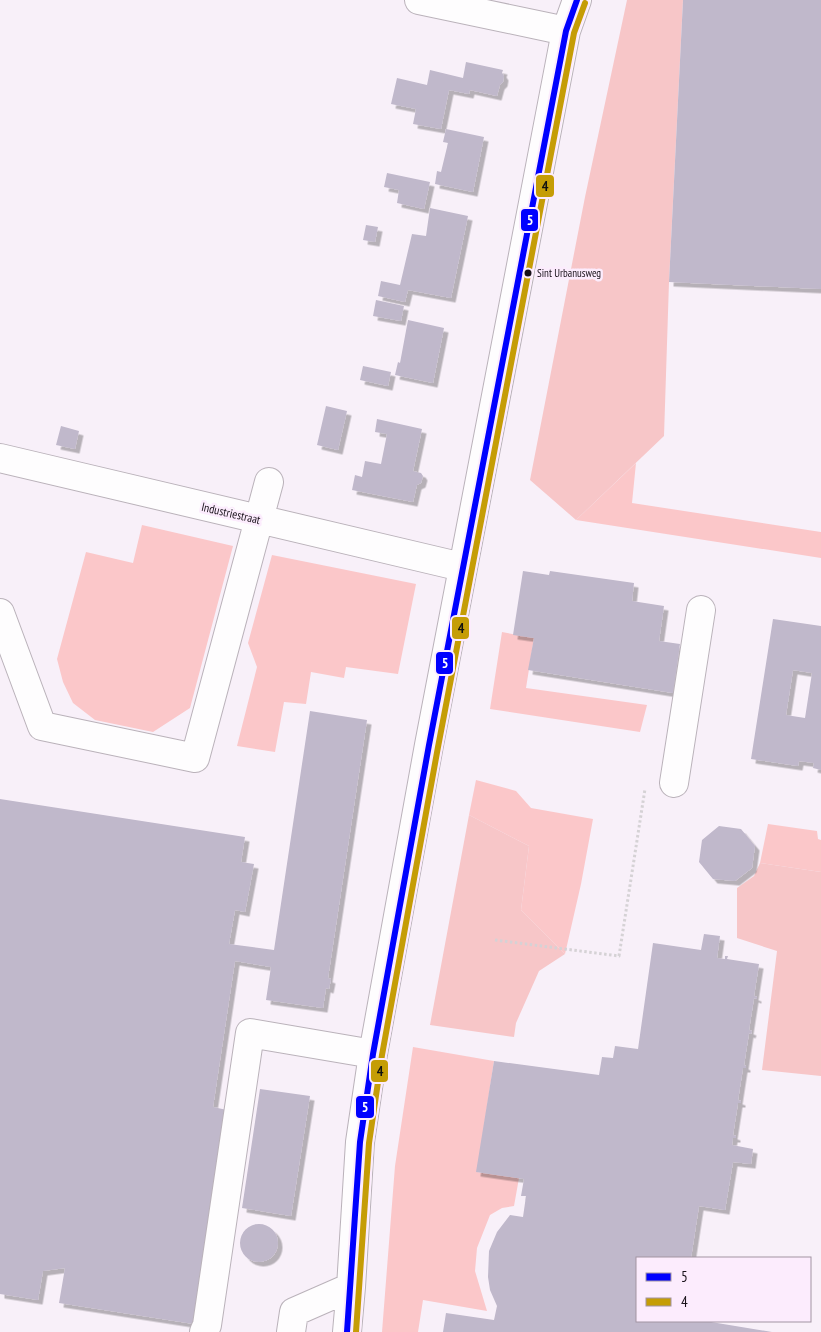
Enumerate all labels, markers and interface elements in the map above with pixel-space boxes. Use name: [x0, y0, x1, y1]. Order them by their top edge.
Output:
line badge: 4: [535, 174, 555, 198]
text: 4: [542, 177, 549, 195]
line badge: 5: [520, 208, 539, 232]
text: 5: [527, 211, 533, 229]
place label: Sint Urbanusweg: [537, 266, 601, 280]
marker: Sint Urbanusweg: [523, 268, 533, 278]
street label: Industriestraat: [200, 499, 263, 527]
line badge: 4: [451, 616, 470, 640]
text: 4: [458, 619, 465, 637]
line badge: 5: [435, 651, 454, 675]
text: 5: [442, 654, 448, 672]
line badge: 4: [370, 1059, 389, 1083]
text: 4: [377, 1062, 384, 1080]
line badge: 5: [355, 1095, 375, 1119]
text: 5: [362, 1098, 368, 1116]
legend: [636, 1257, 811, 1322]
text: 5: [681, 1267, 688, 1286]
text: 4: [681, 1292, 688, 1311]

